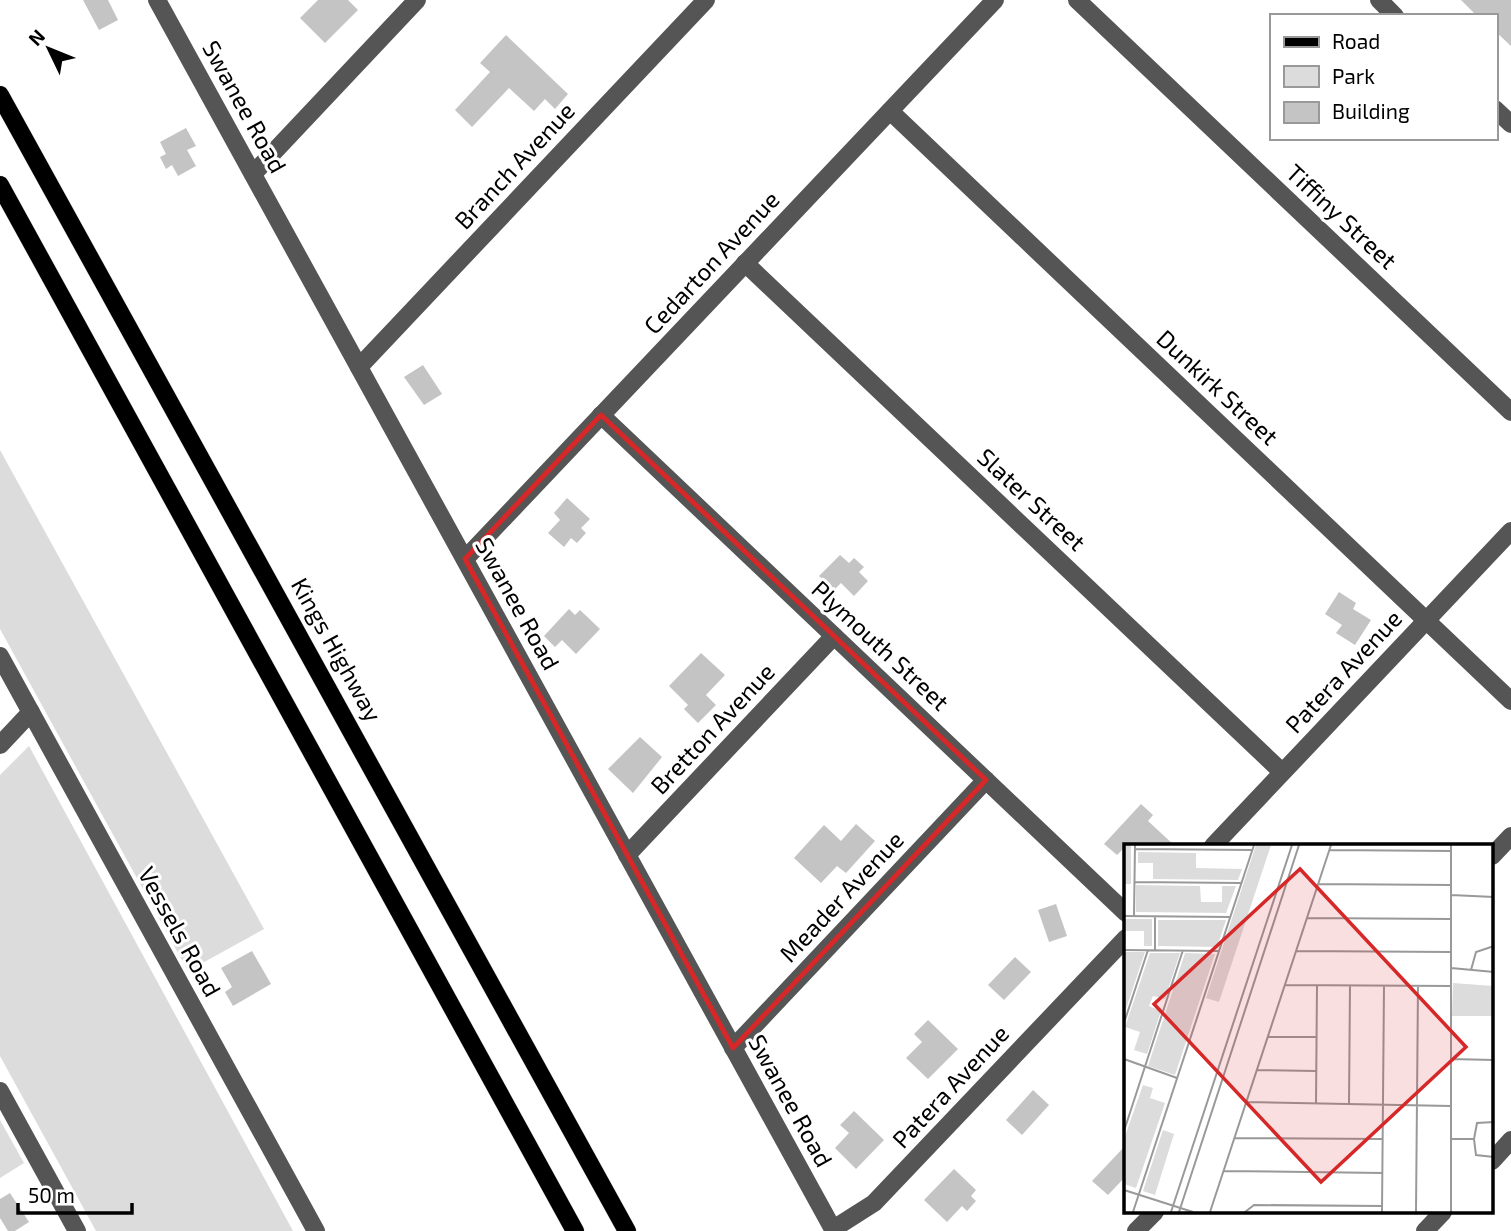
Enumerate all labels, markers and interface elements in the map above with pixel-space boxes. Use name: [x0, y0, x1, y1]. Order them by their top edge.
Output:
north arrow: [14, 14, 84, 84]
legend: [1270, 14, 1497, 140]
text: N: [23, 24, 49, 50]
text: Road: [1332, 28, 1380, 53]
street label: Swanee Road: [197, 35, 294, 177]
text: Park: [1332, 63, 1375, 88]
street label: Branch Avenue: [448, 96, 580, 234]
text: Building: [1332, 98, 1410, 123]
street label: Tiffiny Street: [1281, 157, 1403, 274]
street label: Cedarton Avenue: [637, 184, 785, 340]
street label: Dunkirk Street: [1151, 323, 1285, 450]
street label: Slater Street: [972, 442, 1092, 556]
street label: Swanee Road: [470, 532, 567, 674]
street label: Kings Highway: [286, 572, 389, 726]
street label: Plymouth Street: [806, 574, 956, 716]
street label: Patera Avenue: [1279, 604, 1407, 738]
street label: Bretton Avenue: [644, 657, 780, 799]
street label: Meader Avenue: [773, 825, 909, 967]
inset map: [1124, 844, 1494, 1214]
street label: Vessels Road: [133, 861, 228, 1001]
street label: Patera Avenue: [886, 1019, 1014, 1153]
street label: Swanee Road: [743, 1029, 840, 1171]
scale bar: [18, 1172, 131, 1216]
text: 50 m: [28, 1182, 75, 1207]

